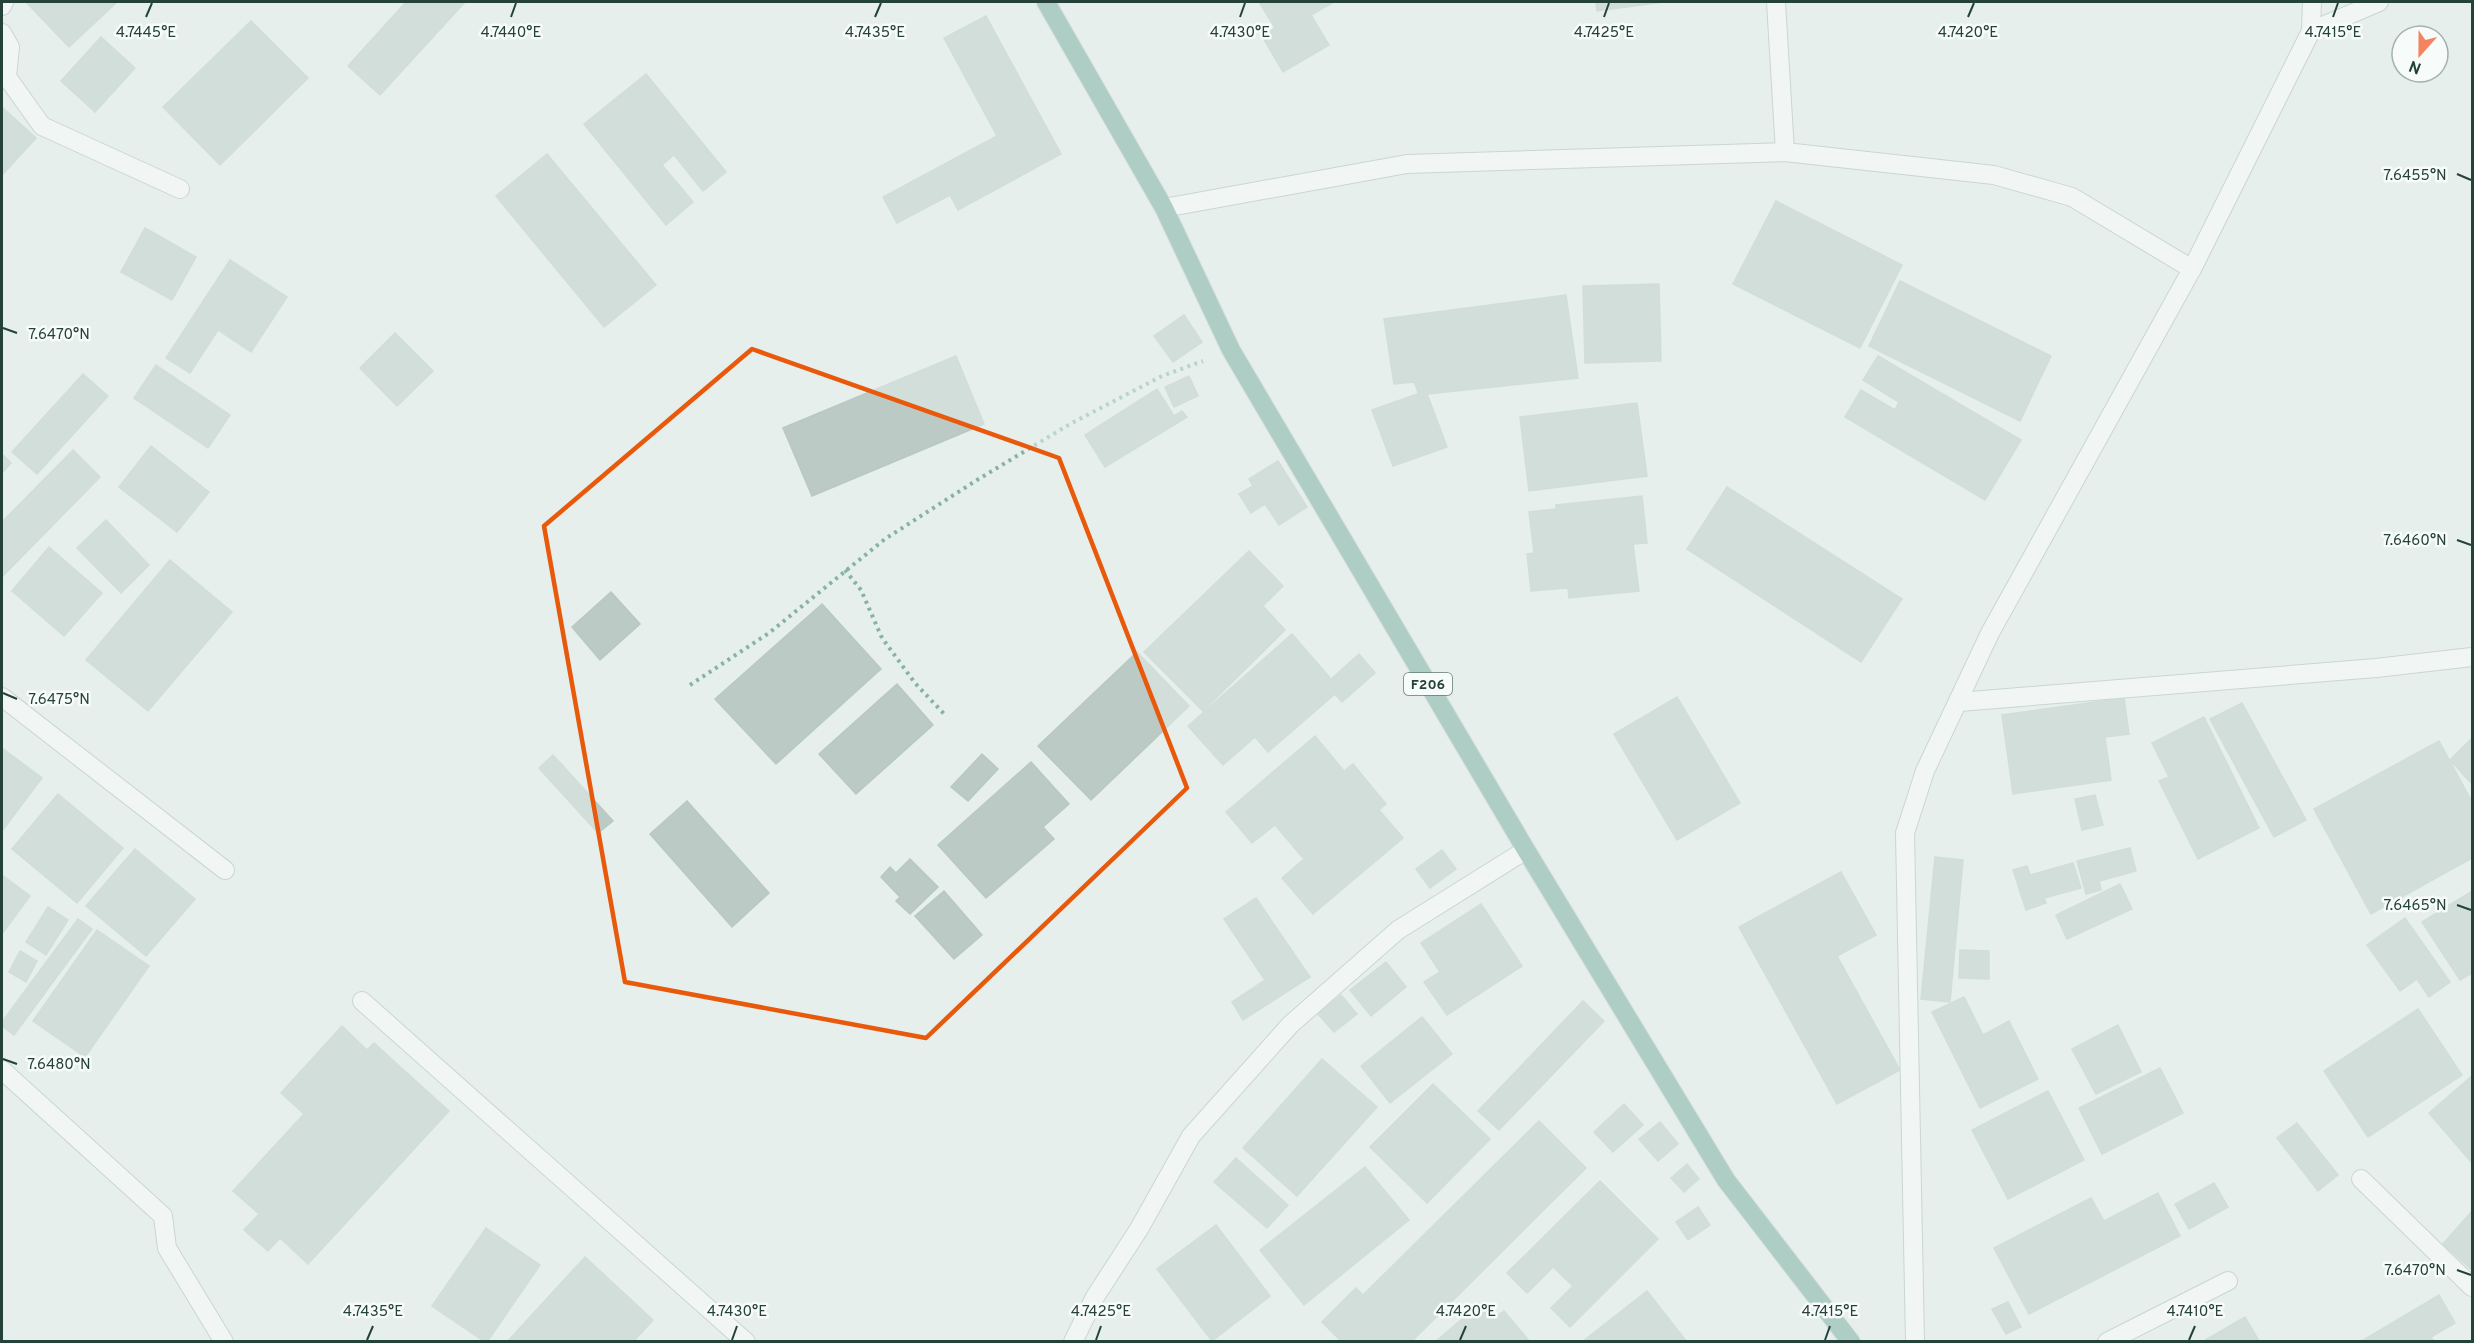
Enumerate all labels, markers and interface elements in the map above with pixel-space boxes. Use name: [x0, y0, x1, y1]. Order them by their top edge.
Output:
text: 4.7445°E: [116, 24, 176, 43]
text: 4.7440°E: [481, 24, 541, 43]
text: 4.7435°E: [845, 24, 905, 43]
text: 4.7430°E: [1210, 24, 1270, 43]
text: 4.7425°E: [1574, 24, 1634, 43]
text: 4.7420°E: [1938, 24, 1998, 43]
text: 4.7415°E: [2305, 24, 2361, 43]
north arrow: [2390, 24, 2450, 84]
text: N: [2406, 55, 2424, 78]
text: 7.6455°N: [2383, 167, 2447, 186]
text: 7.6470°N: [28, 326, 90, 345]
text: 7.6460°N: [2383, 532, 2447, 551]
road number: F206: [1404, 673, 1452, 695]
text: 7.6475°N: [28, 691, 90, 710]
text: 7.6465°N: [2384, 897, 2447, 916]
text: 7.6480°N: [27, 1056, 91, 1075]
text: 7.6470°N: [2384, 1262, 2446, 1281]
text: 4.7435°E: [343, 1303, 403, 1322]
text: 4.7430°E: [707, 1303, 767, 1322]
text: 4.7425°E: [1071, 1303, 1131, 1322]
text: 4.7420°E: [1436, 1303, 1496, 1322]
text: 4.7415°E: [1802, 1303, 1858, 1322]
text: 4.7410°E: [2166, 1303, 2224, 1322]

